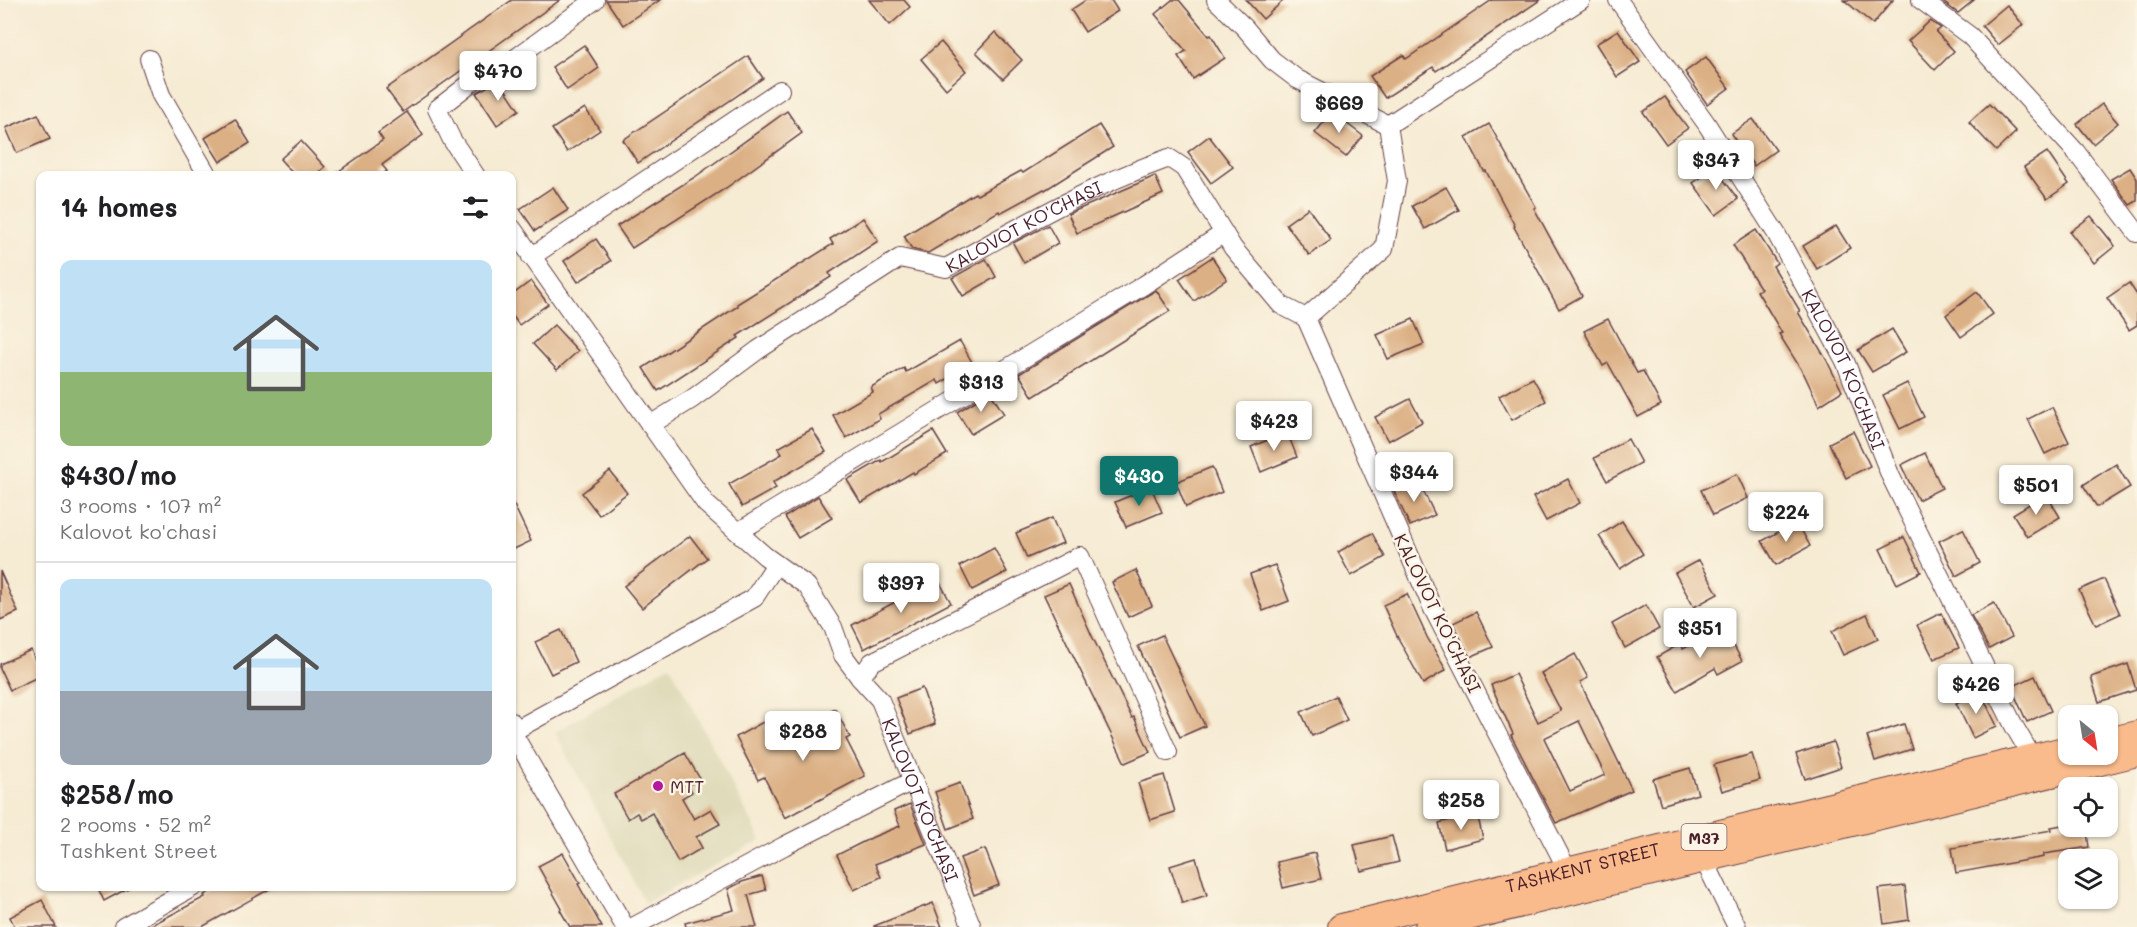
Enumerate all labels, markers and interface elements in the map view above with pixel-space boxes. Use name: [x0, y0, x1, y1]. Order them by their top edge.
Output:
pin: $470: [462, 51, 534, 102]
text: $470: [473, 57, 523, 83]
pin: $669: [1303, 83, 1375, 134]
text: $669: [1315, 89, 1363, 115]
pin: $347: [1680, 140, 1752, 191]
text: $347: [1692, 146, 1740, 172]
street label: KALOVOT KO'CHASI: [941, 175, 1106, 278]
text: 14 homes: [60, 190, 178, 224]
icon: filters: [459, 191, 492, 224]
street label: KALOVOT KO'CHASI: [1796, 285, 1891, 453]
icon: home: [222, 299, 330, 407]
pin: $313: [945, 362, 1017, 413]
text: $313: [958, 368, 1004, 394]
pin: $423: [1238, 401, 1310, 452]
text: $423: [1250, 407, 1298, 433]
pin: $344: [1378, 452, 1450, 503]
pin: $430: [1103, 456, 1175, 507]
text: $430/mo: [60, 458, 176, 492]
text: $344: [1389, 458, 1439, 484]
text: $430: [1114, 462, 1164, 488]
pin: $501: [2000, 465, 2072, 516]
text: $501: [2013, 471, 2059, 497]
text: 3 rooms · 107 m²: [60, 492, 221, 518]
pin: $224: [1750, 492, 1822, 543]
text: $224: [1762, 498, 1810, 524]
text: Kalovot ko'chasi: [60, 518, 217, 544]
street label: KALOVOT KO'CHASI: [1389, 530, 1487, 697]
pin: $397: [865, 563, 937, 614]
text: $397: [877, 569, 925, 595]
pin: $351: [1664, 608, 1736, 659]
text: $351: [1678, 614, 1722, 640]
icon: home: [222, 618, 330, 726]
pin: $426: [1940, 664, 2012, 715]
text: $426: [1952, 670, 2000, 696]
north arrow: [2058, 705, 2118, 765]
map controls: [2058, 705, 2118, 909]
pin: $288: [767, 711, 839, 762]
street label: KALOVOT KO'CHASI: [877, 715, 964, 885]
text: $288: [779, 717, 827, 743]
place label: MTT: [670, 774, 704, 798]
text: $258/mo: [60, 777, 174, 811]
button: locate: [2058, 777, 2118, 837]
marker: MTT: [651, 779, 665, 793]
pin: $258: [1425, 780, 1497, 831]
text: $258: [1437, 786, 1485, 812]
text: 2 rooms · 52 m²: [60, 811, 211, 837]
road number: M37: [1682, 824, 1726, 850]
street label: TASHKENT STREET: [1503, 836, 1662, 898]
text: Tashkent Street: [60, 837, 218, 863]
button: layers: [2058, 849, 2118, 909]

